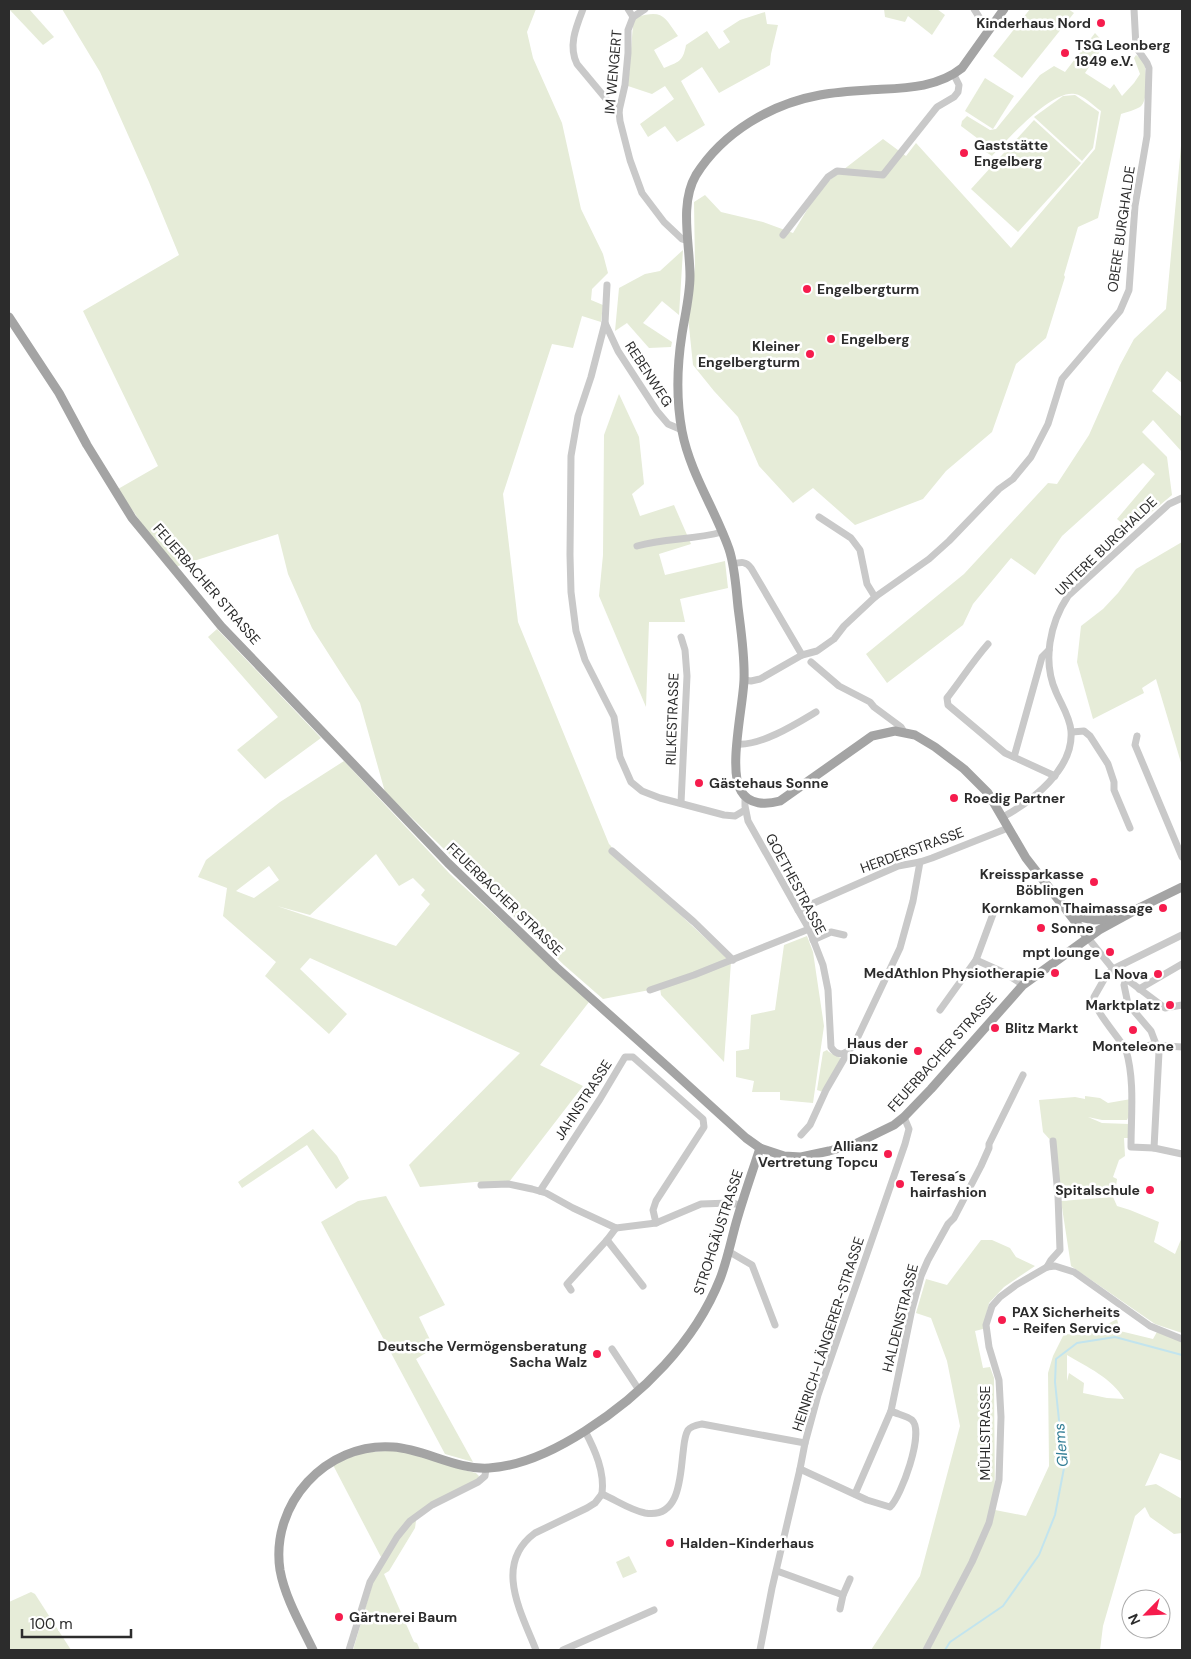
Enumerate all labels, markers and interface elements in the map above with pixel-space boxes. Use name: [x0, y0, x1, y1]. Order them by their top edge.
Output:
place label: Kinderhaus Nord: [976, 14, 1091, 32]
marker: Kinderhaus Nord: [1095, 17, 1107, 29]
street label: IM WENGERT: [600, 29, 626, 115]
place label: TSG Leonberg 1849 e.V.: [1075, 36, 1171, 70]
marker: TSG Leonberg 1849 e.V.: [1059, 47, 1071, 59]
place label: Gaststätte Engelberg: [974, 136, 1048, 170]
marker: Gaststätte Engelberg: [958, 147, 970, 159]
street label: OBERE BURGHALDE: [1103, 165, 1139, 293]
place label: Engelbergturm: [817, 280, 919, 298]
marker: Engelbergturm: [801, 283, 813, 295]
place label: Engelberg: [841, 330, 910, 348]
marker: Engelberg: [825, 333, 837, 345]
place label: Kleiner Engelbergturm: [698, 337, 800, 371]
street label: REBENWEG: [621, 338, 677, 410]
marker: Kleiner Engelbergturm: [804, 348, 816, 360]
street label: UNTERE BURGHALDE: [1051, 493, 1161, 599]
street label: FEUERBACHER STRASSE: [149, 520, 265, 648]
street label: RILKESTRASSE: [661, 672, 683, 766]
place label: Gästehaus Sonne: [709, 774, 829, 792]
marker: Gästehaus Sonne: [693, 777, 705, 789]
place label: Roedig Partner: [964, 789, 1065, 807]
marker: Roedig Partner: [948, 792, 960, 804]
street label: HERDERSTRASSE: [858, 823, 966, 877]
street label: GOETHESTRASSE: [762, 830, 830, 938]
street label: FEUERBACHER STRASSE: [443, 839, 567, 959]
place label: Kreissparkasse Böblingen: [980, 865, 1084, 899]
marker: Kreissparkasse Böblingen: [1088, 876, 1100, 888]
place label: Kornkamon Thaimassage: [982, 899, 1153, 917]
marker: Kornkamon Thaimassage: [1157, 902, 1169, 914]
place label: Sonne: [1051, 919, 1094, 937]
marker: Sonne: [1035, 922, 1047, 934]
place label: mpt lounge: [1023, 943, 1100, 961]
marker: mpt lounge: [1104, 946, 1116, 958]
place label: MedAthlon Physiotherapie: [864, 964, 1045, 982]
place label: La Nova: [1095, 965, 1148, 983]
marker: MedAthlon Physiotherapie: [1049, 967, 1061, 979]
marker: La Nova: [1152, 968, 1164, 980]
street label: FEUERBACHER STRASSE: [884, 988, 1001, 1116]
place label: Marktplatz: [1086, 996, 1160, 1014]
marker: Marktplatz: [1164, 999, 1176, 1011]
place label: Blitz Markt: [1005, 1019, 1078, 1037]
marker: Blitz Markt: [989, 1022, 1001, 1034]
marker: Monteleone: [1127, 1024, 1139, 1036]
place label: Haus der Diakonie: [847, 1034, 908, 1068]
place label: Monteleone: [1092, 1037, 1174, 1055]
marker: Haus der Diakonie: [912, 1045, 924, 1057]
street label: JAHNSTRASSE: [550, 1056, 616, 1144]
place label: Allianz Vertretung Topcu: [758, 1137, 878, 1171]
marker: Allianz Vertretung Topcu: [882, 1148, 894, 1160]
street label: STROHGÄUSTRASSE: [689, 1167, 747, 1297]
place label: Teresa´s hairfashion: [910, 1167, 987, 1201]
marker: Teresa´s hairfashion: [894, 1178, 906, 1190]
place label: Spitalschule: [1055, 1181, 1140, 1199]
marker: Spitalschule: [1144, 1184, 1156, 1196]
street label: HEINRICH-LÄNGERER-STRASSE: [788, 1234, 868, 1434]
street label: HALDENSTRASSE: [878, 1262, 922, 1374]
place label: PAX Sicherheits - Reifen Service: [1012, 1303, 1121, 1337]
marker: PAX Sicherheits - Reifen Service: [996, 1314, 1008, 1326]
place label: Deutsche Vermögensberatung Sacha Walz: [378, 1337, 587, 1371]
marker: Deutsche Vermögensberatung Sacha Walz: [591, 1348, 603, 1360]
street label: MÜHLSTRASSE: [976, 1385, 994, 1480]
water label: Glems: [1049, 1422, 1073, 1468]
place label: Halden-Kinderhaus: [680, 1534, 814, 1552]
marker: Halden-Kinderhaus: [664, 1537, 676, 1549]
north arrow: [1121, 1589, 1171, 1639]
scale bar: [22, 1606, 131, 1638]
place label: Gärtnerei Baum: [349, 1608, 457, 1626]
marker: Gärtnerei Baum: [333, 1611, 345, 1623]
text: N: [1124, 1611, 1144, 1628]
text: 100 m: [30, 1614, 73, 1634]

